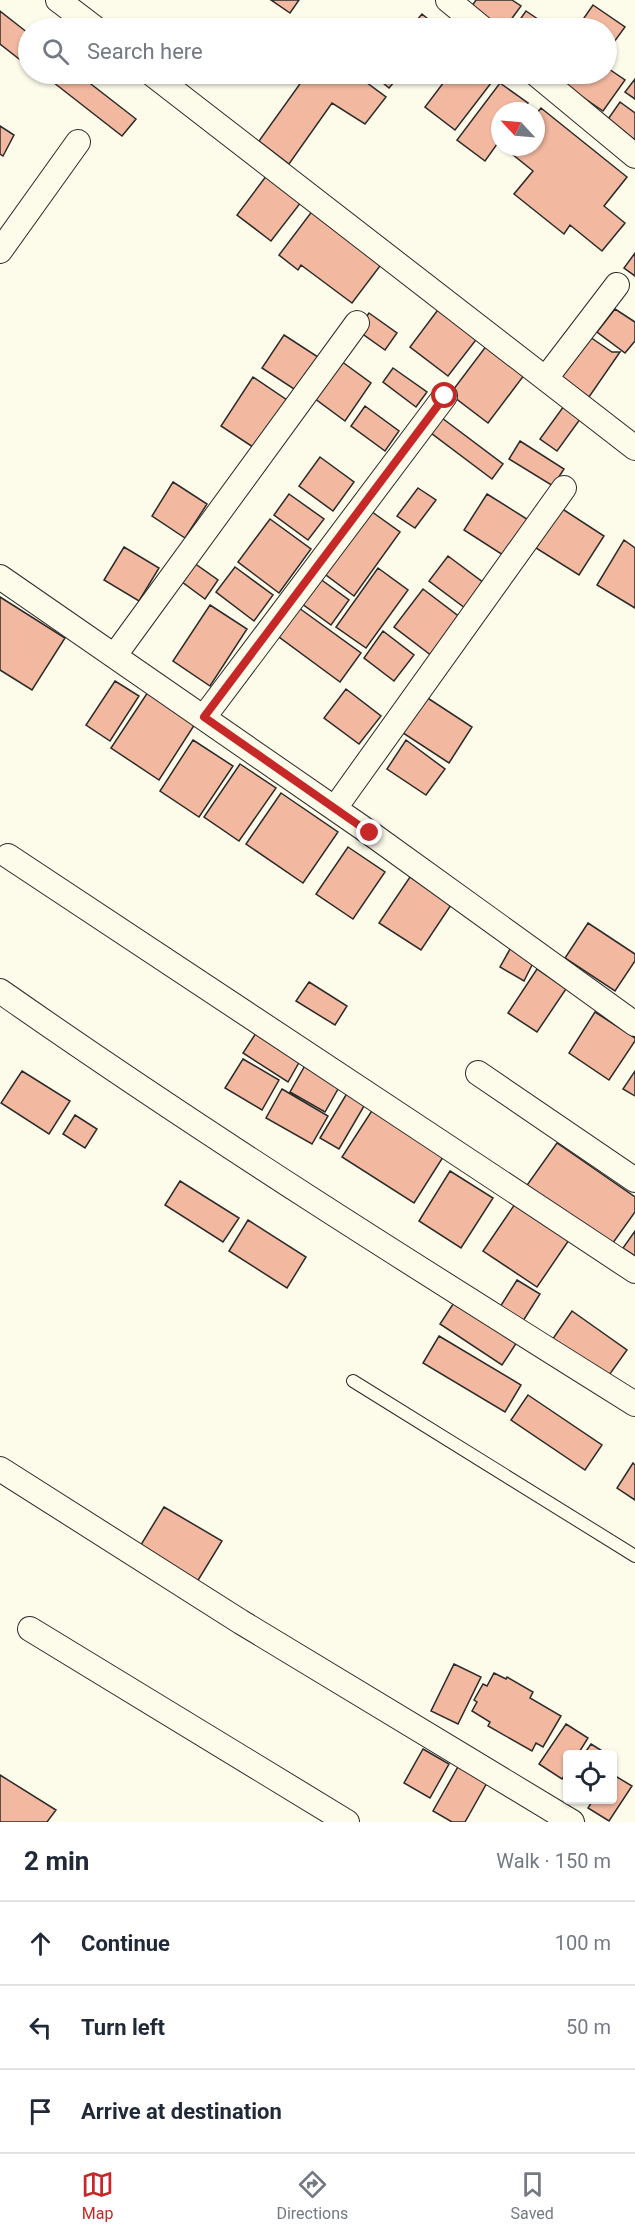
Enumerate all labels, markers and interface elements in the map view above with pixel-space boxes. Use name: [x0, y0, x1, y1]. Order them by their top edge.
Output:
search box: [18, 18, 617, 84]
icon: search: [39, 35, 72, 68]
text: Search here: [87, 39, 203, 64]
north arrow: [491, 102, 545, 156]
route start: [431, 382, 457, 408]
route end: [356, 819, 382, 845]
map controls: [563, 1750, 617, 1804]
button: locate: [563, 1750, 617, 1804]
text: 2 min: [24, 1846, 89, 1876]
text: Walk · 150 m: [496, 1849, 611, 1873]
icon: ahead: [24, 1927, 57, 1960]
text: Continue: [81, 1931, 170, 1956]
text: 100 m: [555, 1931, 611, 1955]
icon: left: [24, 2011, 57, 2044]
text: Turn left: [81, 2015, 165, 2040]
text: 50 m: [566, 2015, 611, 2039]
icon: arrive: [24, 2095, 57, 2128]
text: Arrive at destination: [81, 2099, 282, 2124]
tab: Map: [81, 2168, 114, 2223]
tab: Directions: [276, 2168, 348, 2223]
tab: Saved: [511, 2168, 554, 2223]

